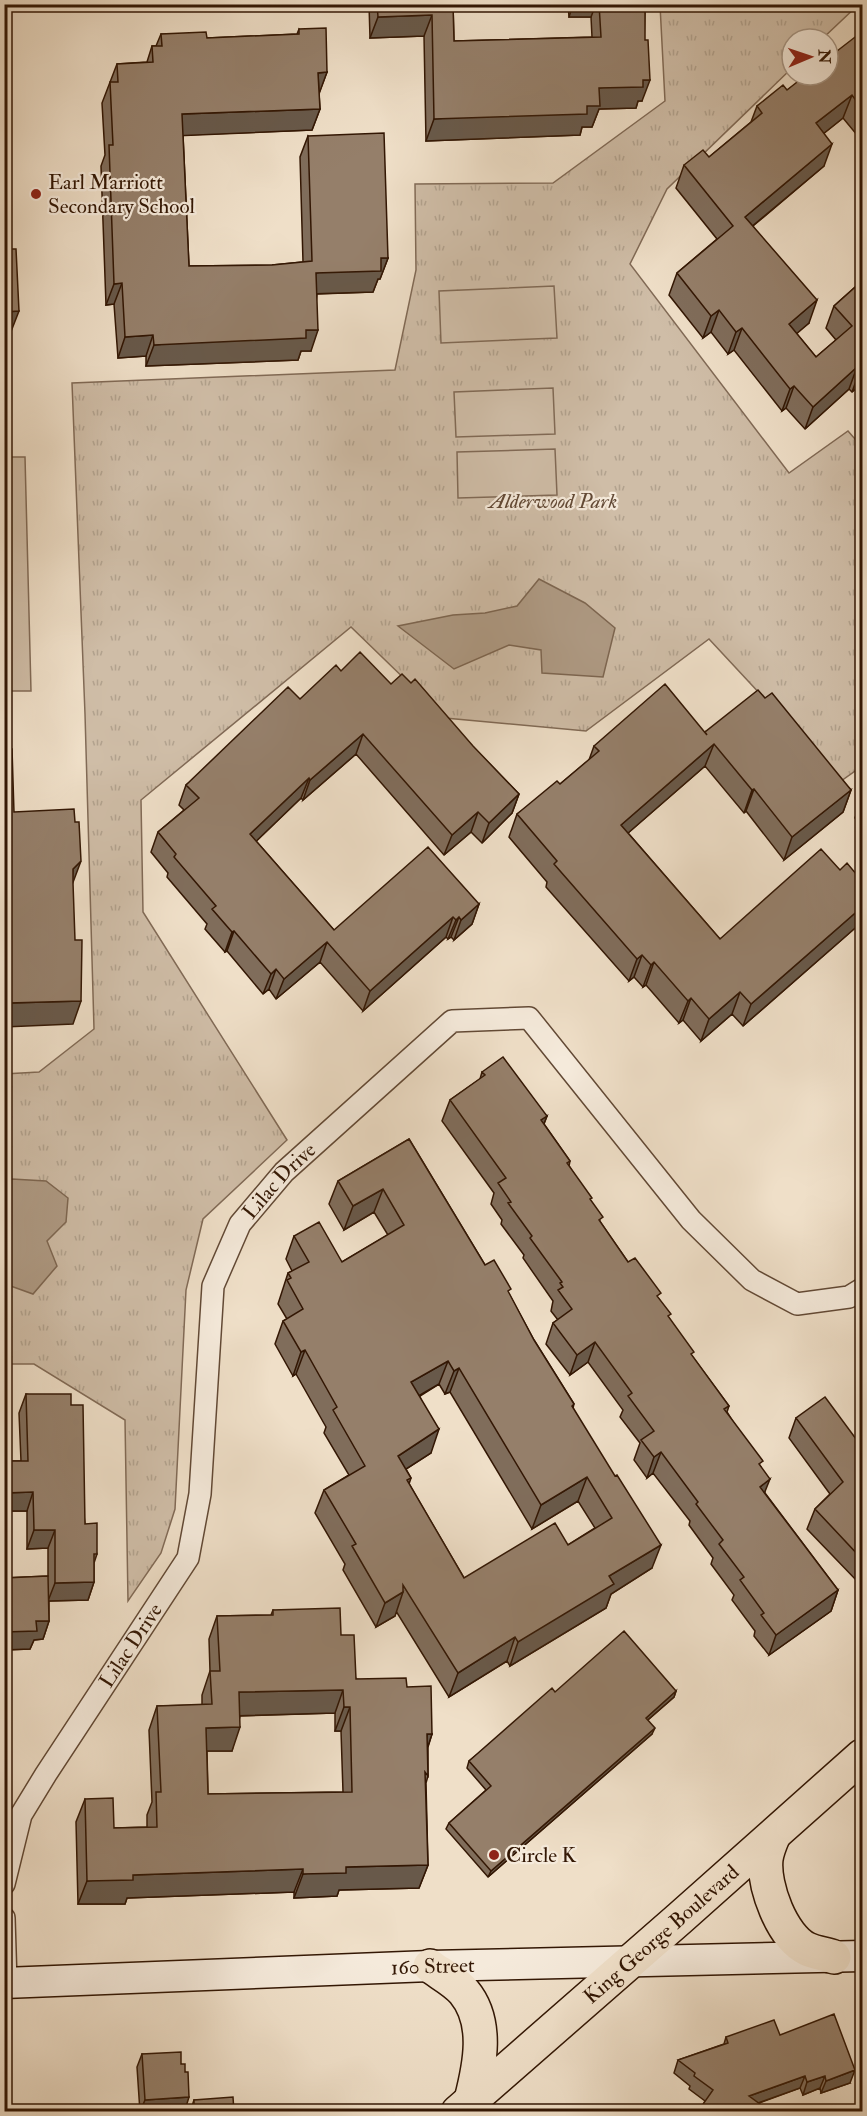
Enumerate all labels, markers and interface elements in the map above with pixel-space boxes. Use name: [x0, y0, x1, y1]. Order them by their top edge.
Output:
north arrow: [780, 27, 840, 87]
text: N: [814, 48, 834, 65]
place label: Earl Marriott Secondary School: [48, 169, 195, 220]
marker: Earl Marriott Secondary School: [29, 187, 43, 201]
park label: Alderwood Park: [487, 488, 617, 515]
street label: Lilac Drive: [236, 1136, 322, 1225]
street label: Lilac Drive: [93, 1598, 168, 1693]
place label: Circle K: [506, 1842, 577, 1869]
marker: Circle K: [487, 1848, 501, 1862]
street label: King George Boulevard: [578, 1858, 745, 2010]
street label: 160 Street: [390, 1951, 475, 1981]

